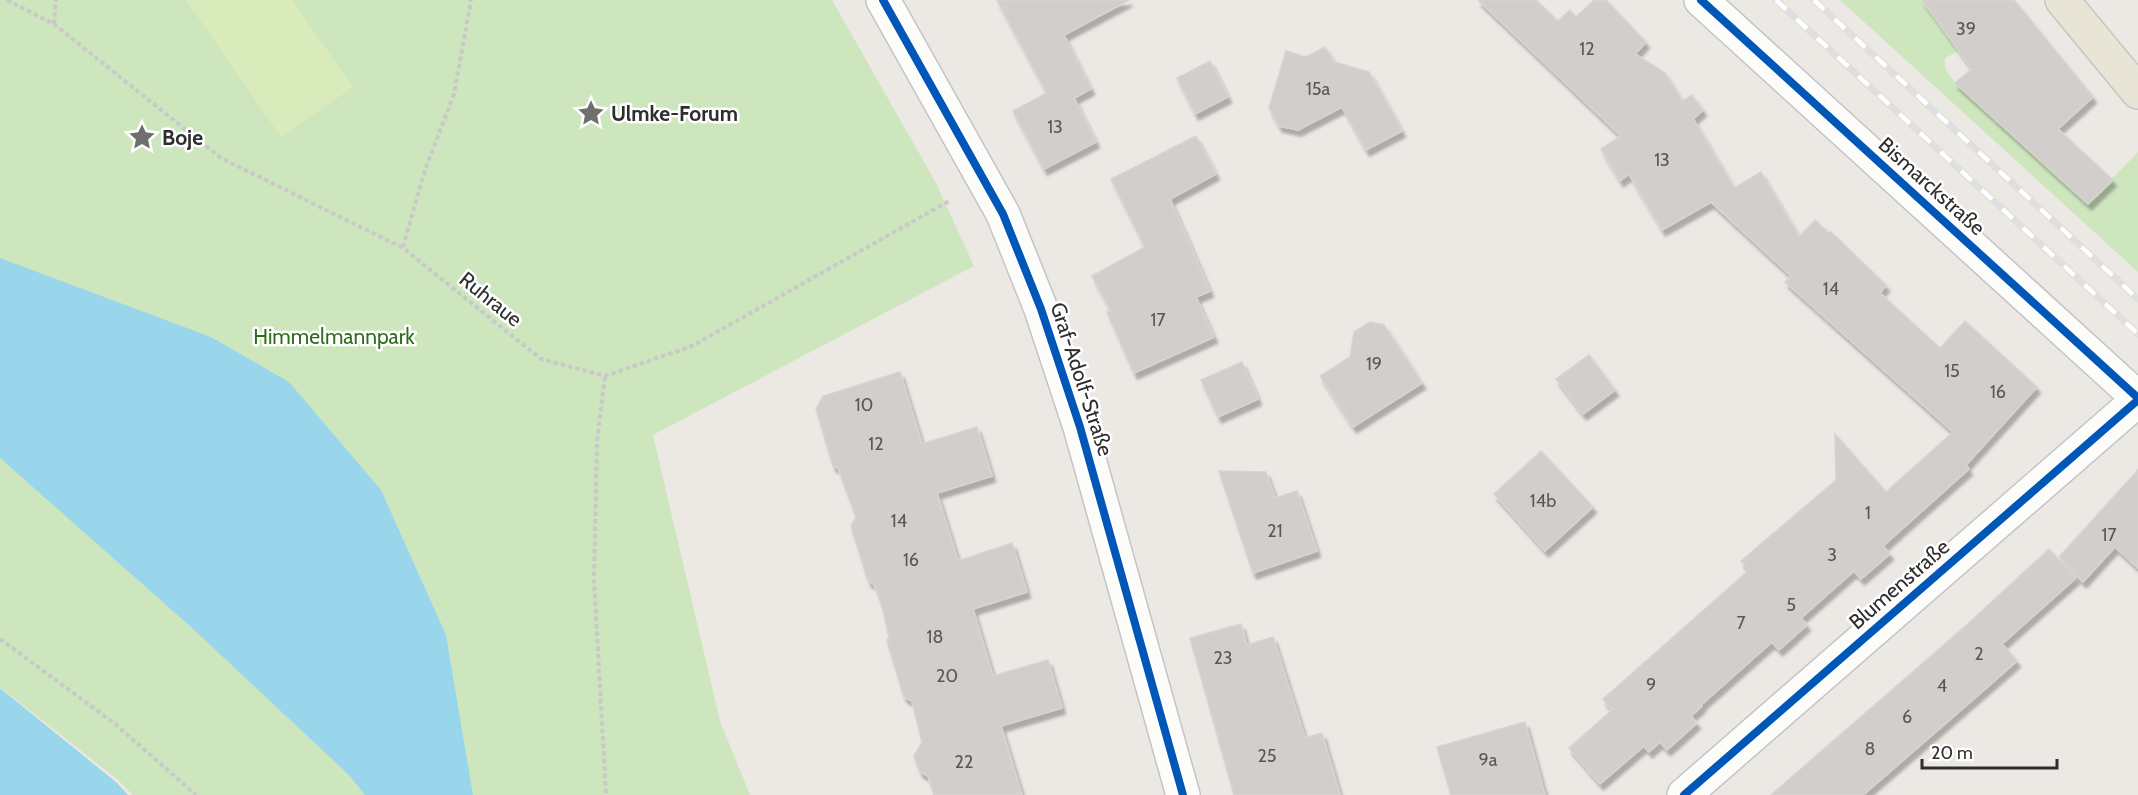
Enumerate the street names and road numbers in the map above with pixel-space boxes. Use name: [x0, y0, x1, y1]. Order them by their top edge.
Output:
street label: Bismarckstraße: [1874, 132, 1991, 240]
street label: Ruhraue: [455, 266, 527, 332]
street label: Graf-Adolf-Straße: [1045, 299, 1119, 459]
street label: Blumenstraße: [1844, 534, 1954, 634]

